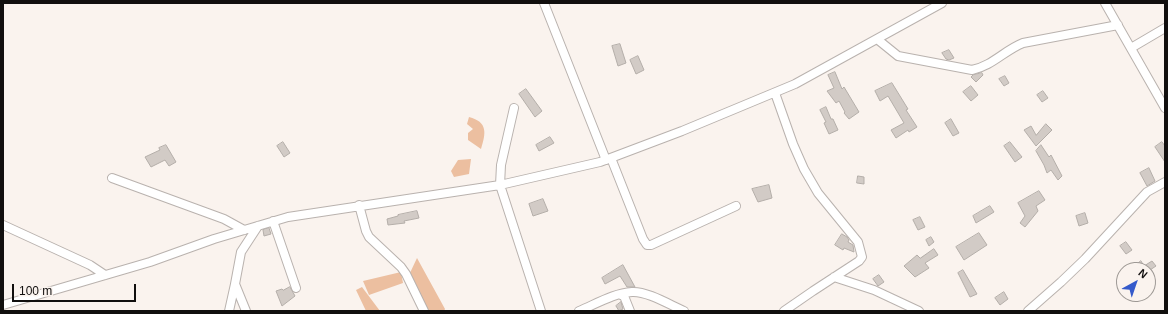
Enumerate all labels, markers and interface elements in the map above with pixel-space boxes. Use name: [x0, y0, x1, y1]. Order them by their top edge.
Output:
north arrow: [1116, 262, 1156, 302]
text: N: [1136, 266, 1150, 281]
scale bar: [14, 276, 138, 302]
text: 100 m: [19, 284, 52, 298]

